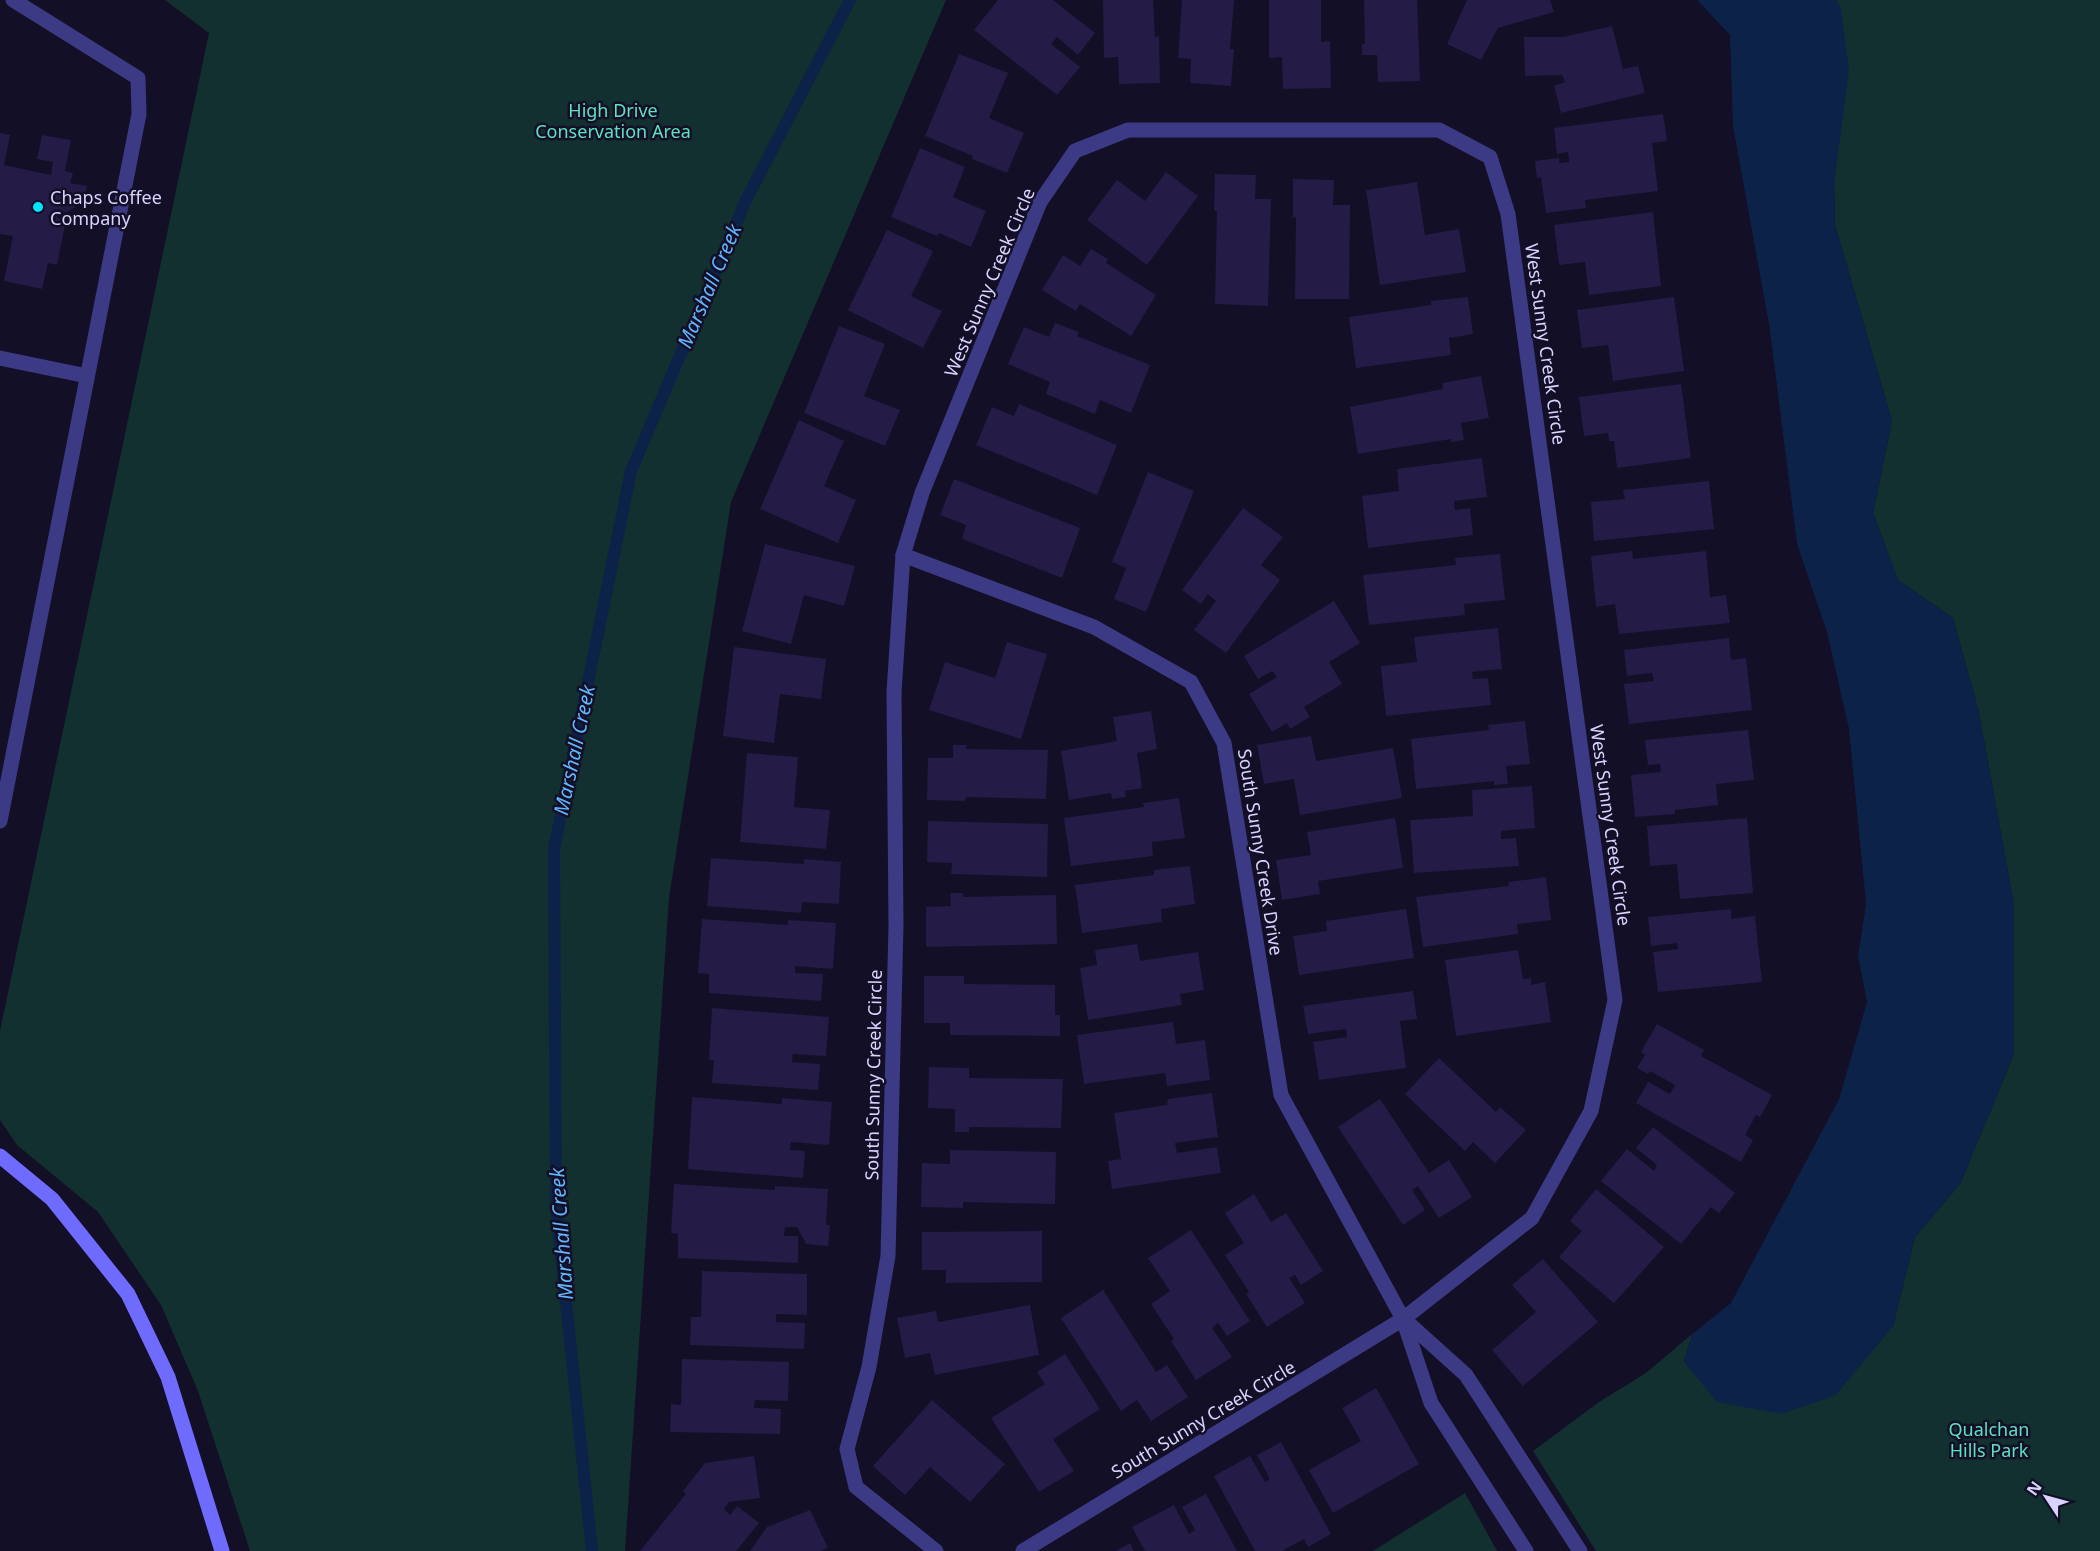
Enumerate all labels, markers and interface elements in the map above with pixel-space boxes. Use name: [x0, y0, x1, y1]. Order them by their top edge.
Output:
park label: High Drive Conservation Area: [535, 98, 691, 143]
street label: West Sunny Creek Circle: [938, 184, 1040, 380]
place label: Chaps Coffee Company: [50, 185, 162, 230]
marker: Chaps Coffee Company: [31, 200, 45, 214]
water label: Marshall Creek: [671, 219, 748, 352]
street label: West Sunny Creek Circle: [1520, 242, 1572, 446]
water label: Marshall Creek: [547, 681, 601, 818]
street label: West Sunny Creek Circle: [1585, 723, 1637, 927]
street label: South Sunny Creek Drive: [1233, 747, 1289, 957]
street label: South Sunny Creek Circle: [859, 969, 887, 1181]
water label: Marshall Creek: [543, 1166, 579, 1301]
street label: South Sunny Creek Circle: [1106, 1354, 1300, 1484]
park label: Qualchan Hills Park: [1949, 1417, 2029, 1462]
north arrow: [2016, 1467, 2076, 1527]
text: N: [2021, 1476, 2047, 1500]

